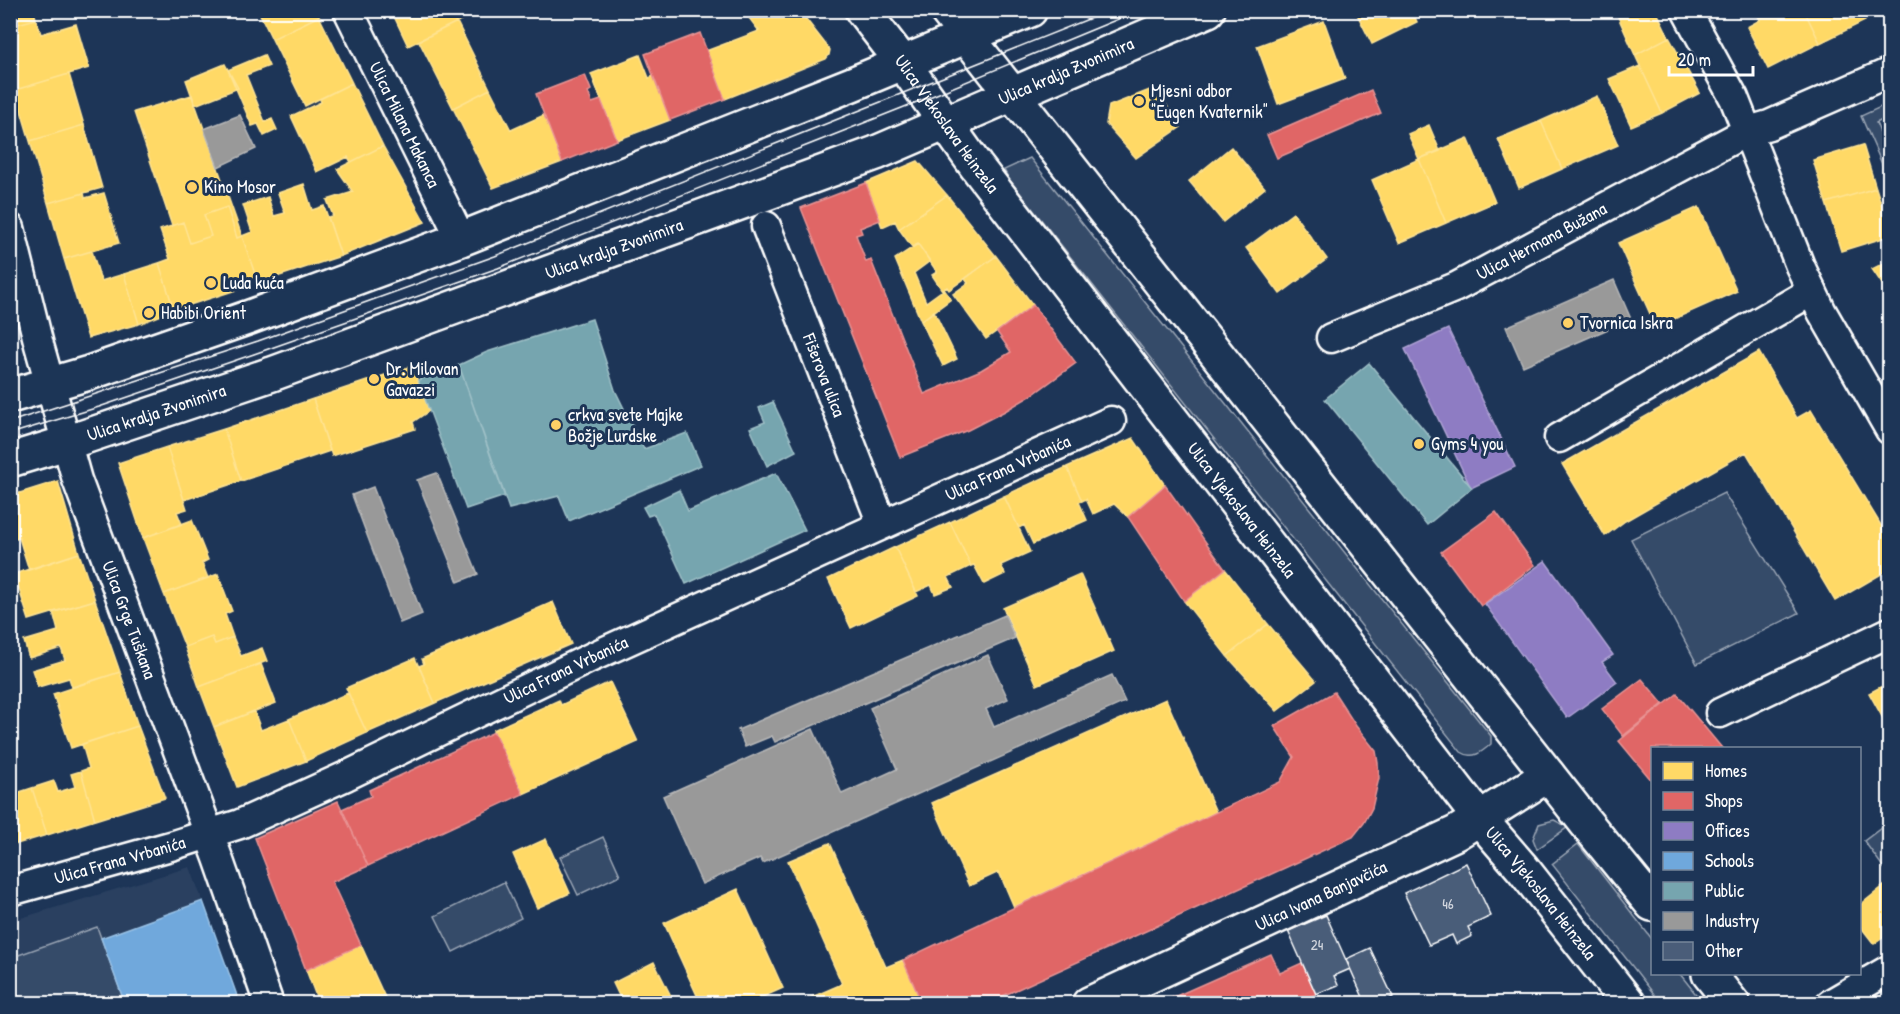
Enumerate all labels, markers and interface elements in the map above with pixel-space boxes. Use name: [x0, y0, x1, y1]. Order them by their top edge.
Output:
street label: Ulica kralja Zvonimira: [995, 31, 1137, 111]
scale bar: [1669, 39, 1753, 77]
text: 20 m: [1678, 47, 1711, 72]
street label: Ulica Vjekoslava Heinzela: [889, 49, 1005, 198]
street label: Ulica Milana Makanca: [363, 57, 447, 192]
place label: Mjesni odbor "Eugen Kvaternik": [1151, 78, 1268, 124]
marker: Mjesni odbor "Eugen Kvaternik": [1132, 94, 1146, 108]
place label: Kino Mosor: [204, 174, 276, 199]
marker: Kino Mosor: [185, 180, 199, 194]
street label: Ulica Hermana Bužana: [1472, 196, 1611, 286]
street label: Ulica kralja Zvonimira: [542, 212, 686, 285]
place label: Luda kuća: [223, 270, 284, 295]
marker: Luda kuća: [204, 276, 218, 290]
place label: Habibi Orient: [161, 300, 247, 325]
marker: Habibi Orient: [142, 306, 156, 320]
place label: Tvornica Iskra: [1580, 310, 1673, 335]
marker: Tvornica Iskra: [1561, 316, 1575, 330]
street label: Fišerova ulica: [797, 329, 852, 420]
place label: Dr. Milovan Gavazzi: [386, 356, 459, 402]
marker: Dr. Milovan Gavazzi: [367, 372, 381, 386]
street label: Ulica kralja Zvonimira: [84, 377, 229, 447]
place label: crkva svete Majke Božje Lurdske: [568, 402, 683, 448]
marker: crkva svete Majke Božje Lurdske: [549, 418, 563, 432]
street label: Ulica Frana Vrbanića: [941, 428, 1074, 507]
place label: Gyms 4 you: [1431, 431, 1504, 456]
street label: Ulica Vjekoslava Heinzela: [1182, 437, 1302, 583]
marker: Gyms 4 you: [1412, 437, 1426, 451]
street label: Ulica Grge Tuškana: [96, 557, 163, 682]
street label: Ulica Frana Vrbanića: [499, 629, 632, 710]
legend: [1651, 747, 1861, 975]
text: Homes: [1705, 758, 1747, 783]
text: Shops: [1705, 788, 1743, 813]
text: Offices: [1705, 818, 1750, 843]
street label: Ulica Vjekoslava Heinzela: [1480, 821, 1603, 965]
street label: Ulica Frana Vrbanića: [51, 829, 188, 890]
text: Schools: [1705, 848, 1754, 873]
street label: Ulica Ivana Banjavčića: [1251, 854, 1391, 937]
text: Public: [1705, 878, 1744, 903]
house number: 46: [1442, 893, 1454, 914]
text: Industry: [1705, 908, 1760, 933]
house number: 24: [1311, 934, 1324, 955]
text: Other: [1705, 938, 1743, 963]

